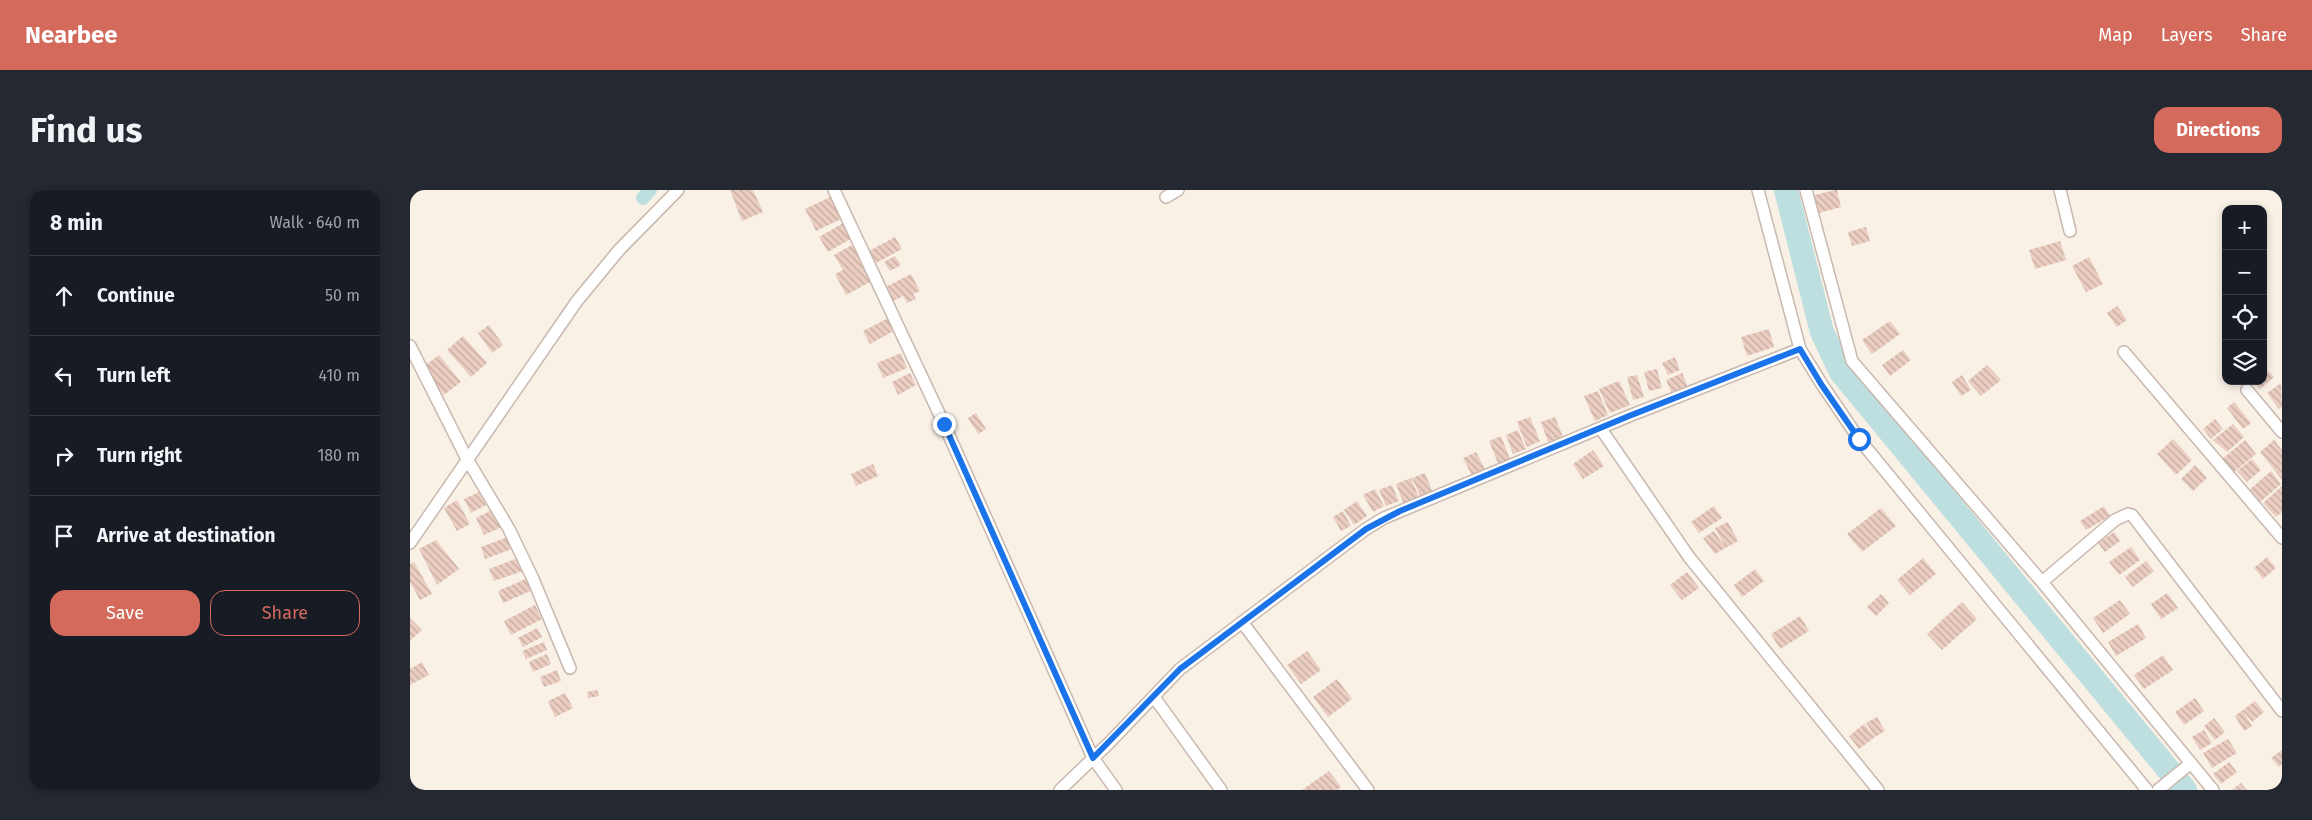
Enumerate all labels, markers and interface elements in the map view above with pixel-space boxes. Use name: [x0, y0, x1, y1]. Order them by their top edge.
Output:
text: Nearbee: [25, 21, 118, 49]
text: Map: [2098, 24, 2133, 46]
text: Layers: [2161, 24, 2213, 46]
text: Share: [2241, 24, 2287, 46]
button: Directions: [2154, 107, 2282, 153]
text: Find us: [30, 109, 142, 151]
map controls: [2222, 205, 2267, 385]
button: +: [2222, 205, 2267, 250]
text: 8 min: [50, 210, 103, 236]
text: Walk · 640 m: [270, 213, 360, 232]
button: −: [2222, 250, 2267, 295]
icon: ahead: [50, 282, 78, 310]
text: Continue: [97, 284, 175, 307]
text: 50 m: [325, 286, 360, 305]
button: locate: [2222, 295, 2267, 340]
button: layers: [2222, 340, 2267, 385]
icon: left: [50, 362, 78, 390]
text: Turn left: [97, 364, 171, 387]
text: 410 m: [319, 366, 360, 385]
route end: [933, 413, 956, 436]
route start: [1848, 428, 1871, 451]
icon: right: [50, 442, 78, 470]
text: Turn right: [97, 444, 182, 467]
text: 180 m: [317, 446, 360, 465]
icon: arrive: [50, 522, 78, 550]
text: Arrive at destination: [97, 524, 276, 547]
button: Save: [50, 590, 200, 636]
button: Share: [210, 590, 360, 636]

